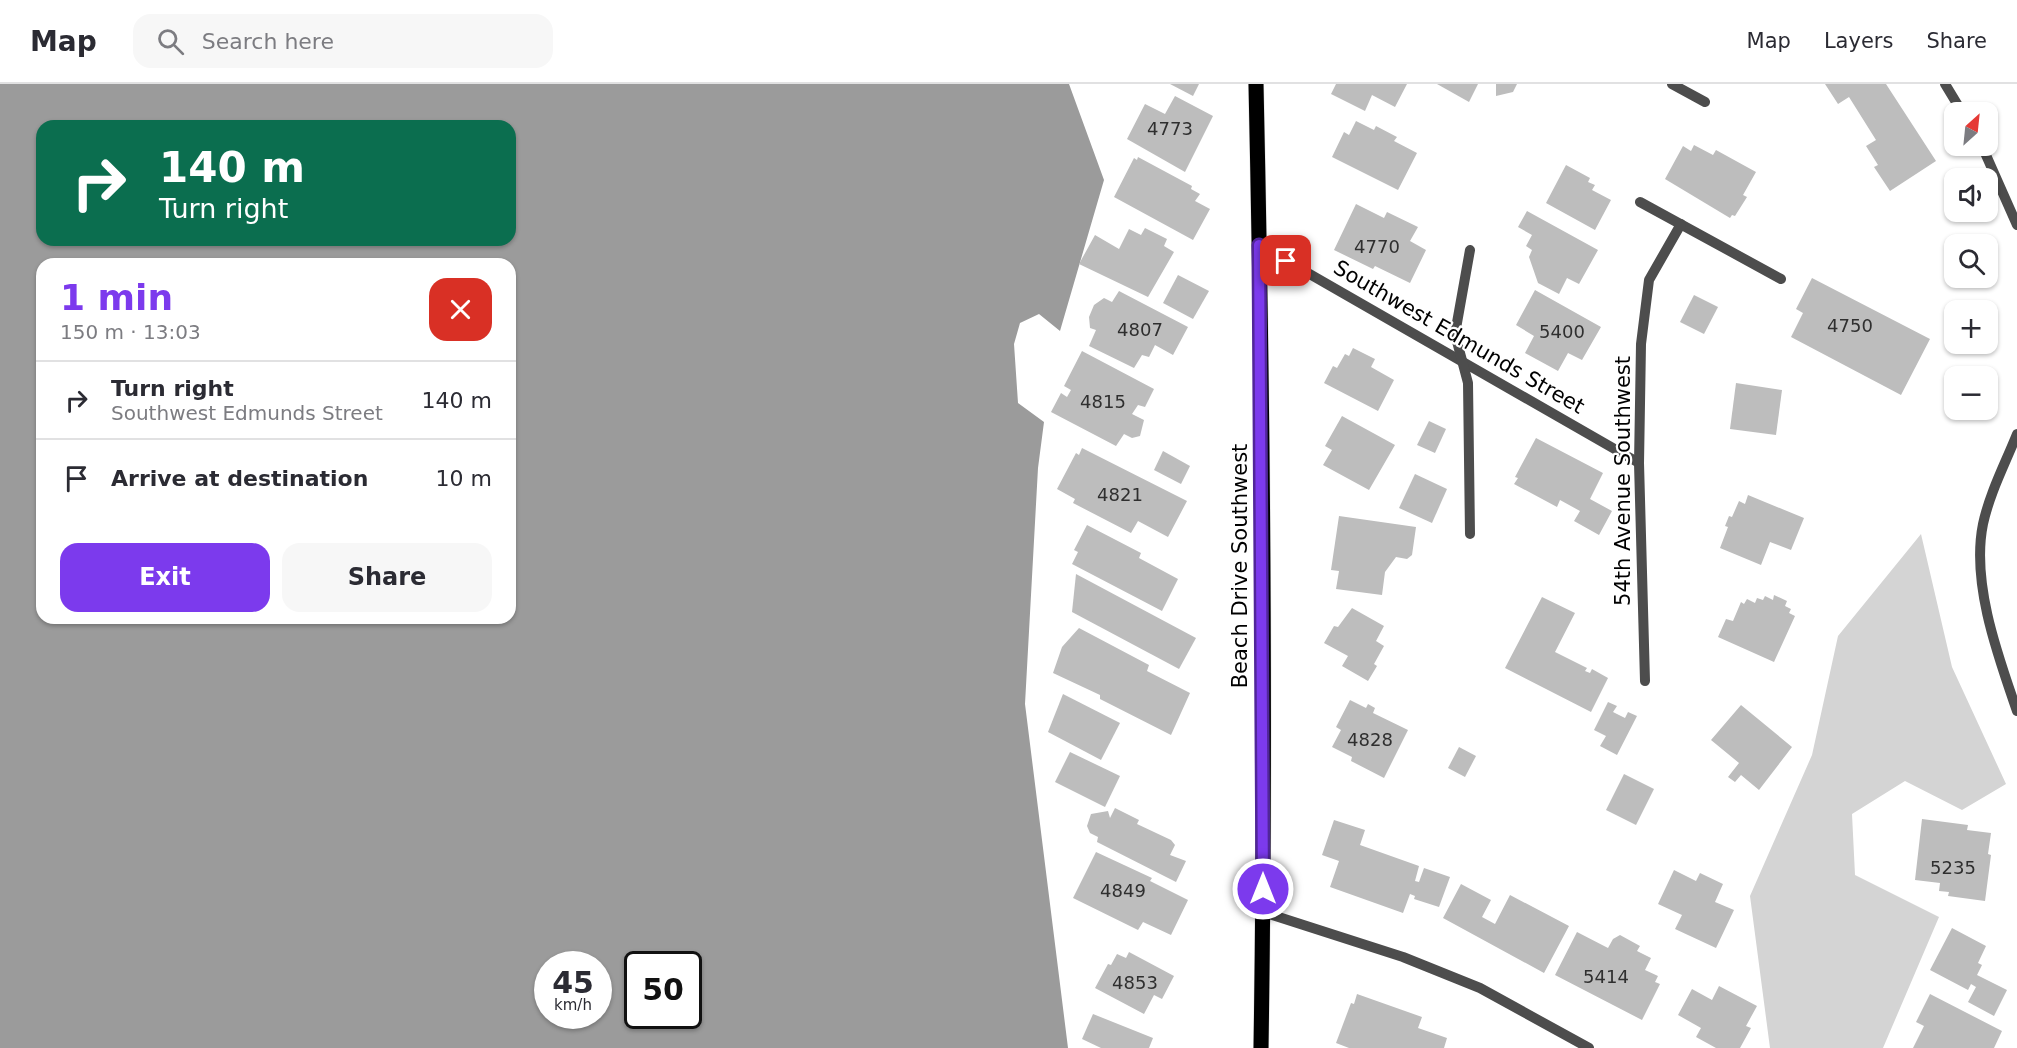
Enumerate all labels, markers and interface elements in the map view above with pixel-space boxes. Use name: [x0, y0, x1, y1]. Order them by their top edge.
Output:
search box: [133, 14, 553, 68]
text: Map: [30, 25, 97, 58]
icon: search: [154, 25, 187, 58]
text: Search here: [202, 29, 334, 54]
text: Map: [1747, 29, 1791, 53]
text: Layers: [1824, 29, 1893, 53]
text: Share: [1926, 29, 1987, 53]
north arrow: [1944, 102, 1998, 156]
map controls: [1944, 102, 1998, 420]
house number: 4773: [1147, 118, 1193, 139]
text: 140 m: [159, 143, 305, 192]
icon: right: [60, 144, 138, 222]
button: sound: [1944, 168, 1998, 222]
text: Turn right: [159, 193, 288, 224]
button: search: [1944, 234, 1998, 288]
pin: [1260, 235, 1311, 286]
house number: 4770: [1354, 236, 1400, 257]
icon: arrive: [1269, 244, 1302, 277]
street label: Southwest Edmunds Street: [1329, 255, 1589, 419]
text: 1 min: [60, 277, 173, 318]
button: close: [429, 278, 492, 341]
button: +: [1944, 300, 1998, 354]
house number: 4750: [1827, 315, 1873, 336]
house number: 4807: [1117, 319, 1163, 340]
text: 150 m · 13:03: [60, 320, 201, 344]
house number: 5400: [1539, 321, 1585, 342]
street label: 54th Avenue Southwest: [1611, 356, 1635, 606]
button: −: [1944, 366, 1998, 420]
text: Turn right: [111, 376, 234, 401]
icon: right: [60, 384, 93, 417]
text: 140 m: [422, 388, 492, 413]
house number: 4815: [1080, 391, 1126, 412]
text: Southwest Edmunds Street: [111, 401, 383, 425]
street label: Beach Drive Southwest: [1228, 444, 1252, 688]
icon: arrive: [60, 462, 93, 495]
text: Arrive at destination: [111, 466, 368, 491]
text: 10 m: [436, 466, 492, 491]
house number: 4821: [1097, 484, 1143, 505]
button: Exit: [60, 543, 270, 612]
button: Share: [282, 543, 492, 612]
house number: 4828: [1347, 729, 1393, 750]
position arrow: [1231, 857, 1295, 921]
house number: 5235: [1930, 857, 1976, 878]
house number: 4849: [1100, 880, 1146, 901]
speed limit sign: 50: [624, 951, 702, 1029]
text: 45: [552, 965, 594, 1000]
house number: 5414: [1583, 966, 1629, 987]
house number: 4853: [1112, 972, 1158, 993]
text: km/h: [554, 996, 592, 1014]

